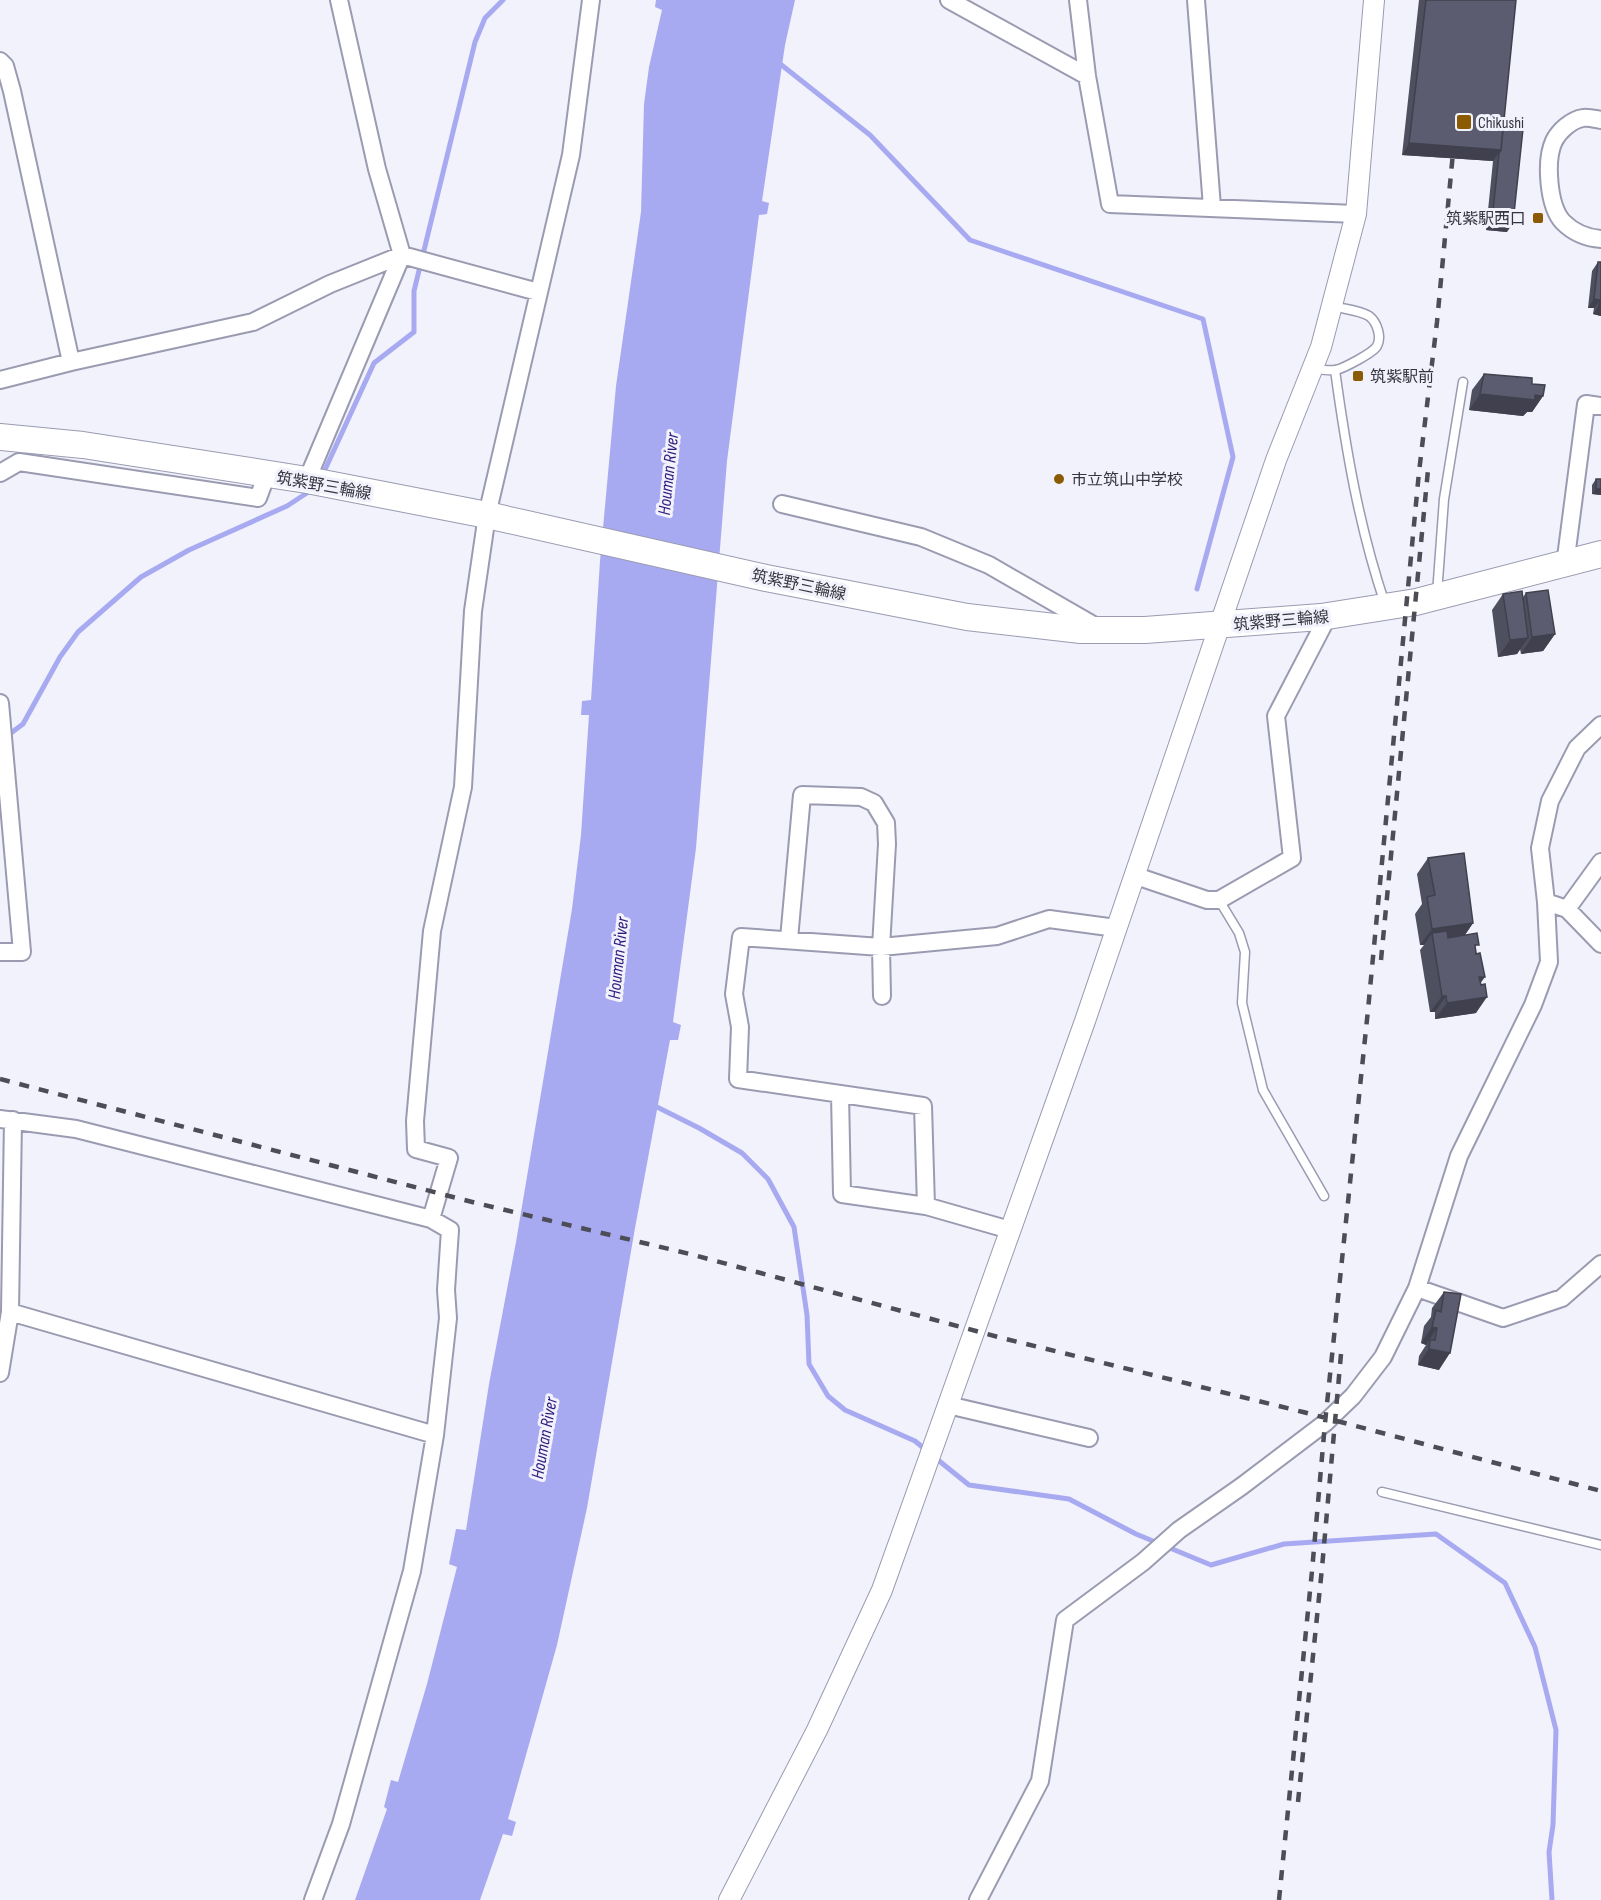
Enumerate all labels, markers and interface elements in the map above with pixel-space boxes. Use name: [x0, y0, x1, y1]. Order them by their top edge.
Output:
marker: Chikushi: [1455, 113, 1473, 131]
place label: Chikushi: [1478, 114, 1524, 133]
place label: 筑紫駅西口: [1446, 210, 1526, 229]
marker: 筑紫駅西口: [1531, 211, 1545, 225]
place label: 筑紫駅前: [1370, 368, 1434, 387]
marker: 筑紫駅前: [1351, 369, 1365, 383]
water label: Houman River: [654, 431, 683, 516]
street label: 筑紫野三輪線: [275, 469, 373, 504]
place label: 市立筑山中学校: [1071, 471, 1183, 490]
marker: 市立筑山中学校: [1052, 472, 1066, 486]
street label: 筑紫野三輪線: [750, 566, 848, 605]
street label: 筑紫野三輪線: [1232, 608, 1330, 635]
water label: Houman River: [604, 915, 633, 1000]
water label: Houman River: [527, 1395, 562, 1481]

